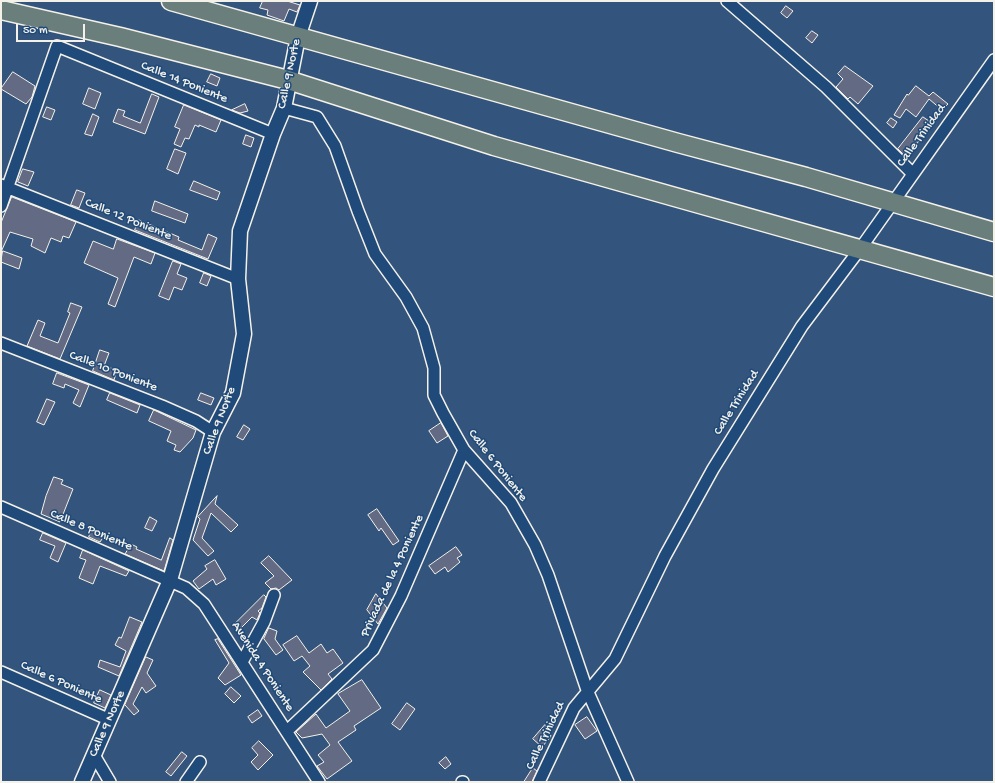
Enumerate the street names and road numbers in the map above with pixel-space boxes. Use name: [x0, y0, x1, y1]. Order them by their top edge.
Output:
street label: Calle 9 Norte: [275, 38, 305, 110]
street label: Calle 14 Poniente: [138, 59, 230, 107]
street label: Calle Trinidad: [894, 102, 950, 170]
street label: Calle 12 Poniente: [82, 195, 174, 245]
street label: Calle 10 Poniente: [67, 348, 159, 396]
street label: Calle Trinidad: [711, 368, 763, 438]
street label: Calle 9 Norte: [200, 385, 240, 457]
street label: Calle 6 Poniente: [464, 427, 530, 505]
street label: Calle 8 Poniente: [48, 507, 134, 555]
street label: Privada de la 4 Poniente: [358, 512, 428, 640]
street label: Avenida 4 Poniente: [227, 619, 297, 715]
street label: Calle 6 Poniente: [18, 658, 104, 708]
street label: Calle 9 Norte: [86, 688, 130, 760]
street label: Calle Trinidad: [523, 699, 569, 773]

